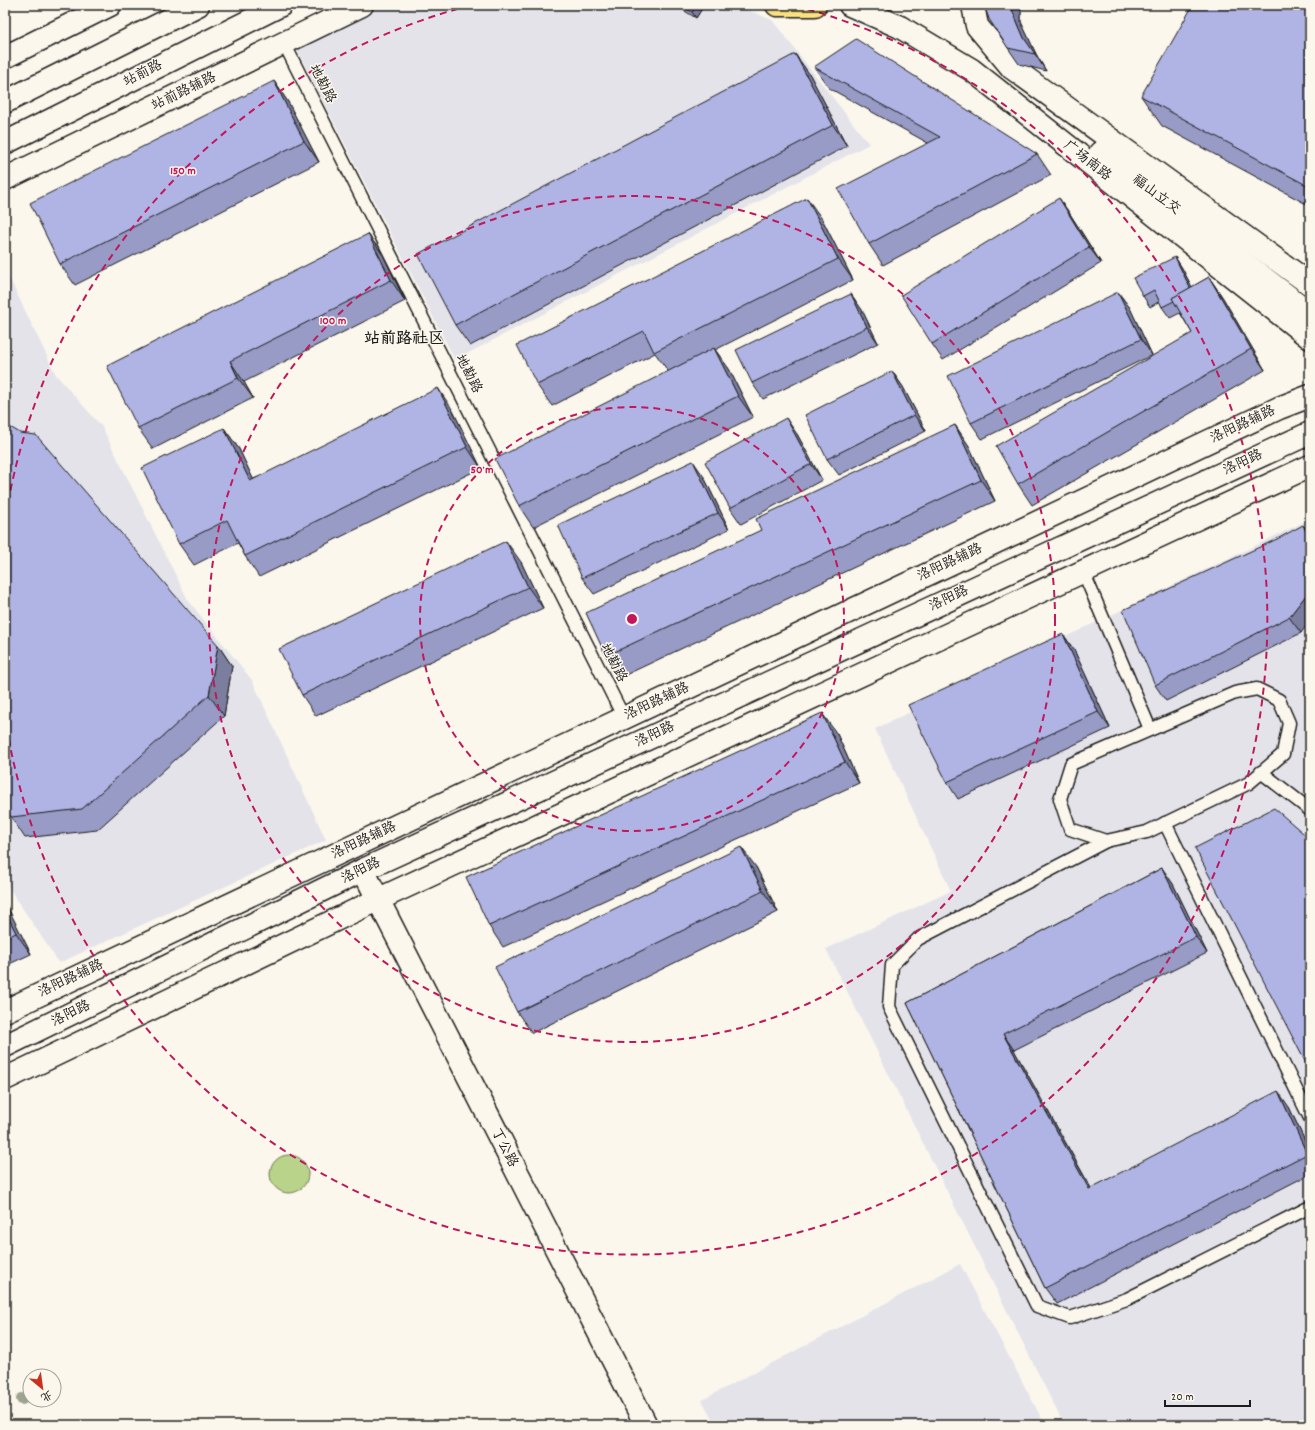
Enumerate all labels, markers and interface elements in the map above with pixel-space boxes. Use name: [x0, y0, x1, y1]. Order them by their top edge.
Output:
street label: 站前路: [120, 56, 166, 92]
street label: 地勘路: [304, 61, 340, 107]
street label: 站前路辅路: [148, 68, 220, 116]
street label: 广场南路: [1059, 136, 1115, 186]
text: 150 m: [170, 163, 196, 180]
street label: 福山立交: [1128, 170, 1184, 220]
text: 100 m: [320, 313, 346, 330]
district label: 站前路社区: [364, 328, 444, 351]
street label: 地勘路: [450, 351, 486, 397]
street label: 洛阳路辅路: [1207, 401, 1279, 449]
street label: 洛阳路: [1220, 445, 1266, 481]
text: 50 m: [470, 462, 494, 479]
street label: 洛阳路辅路: [914, 539, 986, 587]
street label: 洛阳路: [926, 581, 972, 617]
centre of rings: [625, 612, 639, 626]
street label: 地勘路: [595, 640, 631, 686]
street label: 洛阳路辅路: [621, 678, 693, 726]
street label: 洛阳路: [632, 717, 678, 753]
street label: 洛阳路辅路: [328, 817, 400, 865]
street label: 洛阳路: [338, 853, 384, 889]
street label: 洛阳路辅路: [35, 955, 107, 1003]
street label: 洛阳路: [48, 996, 94, 1032]
street label: 丁公路: [486, 1125, 522, 1171]
north arrow: [22, 1368, 62, 1408]
scale bar: [1165, 1382, 1250, 1408]
text: 北: [37, 1385, 55, 1405]
text: 20 m: [1171, 1389, 1194, 1406]

